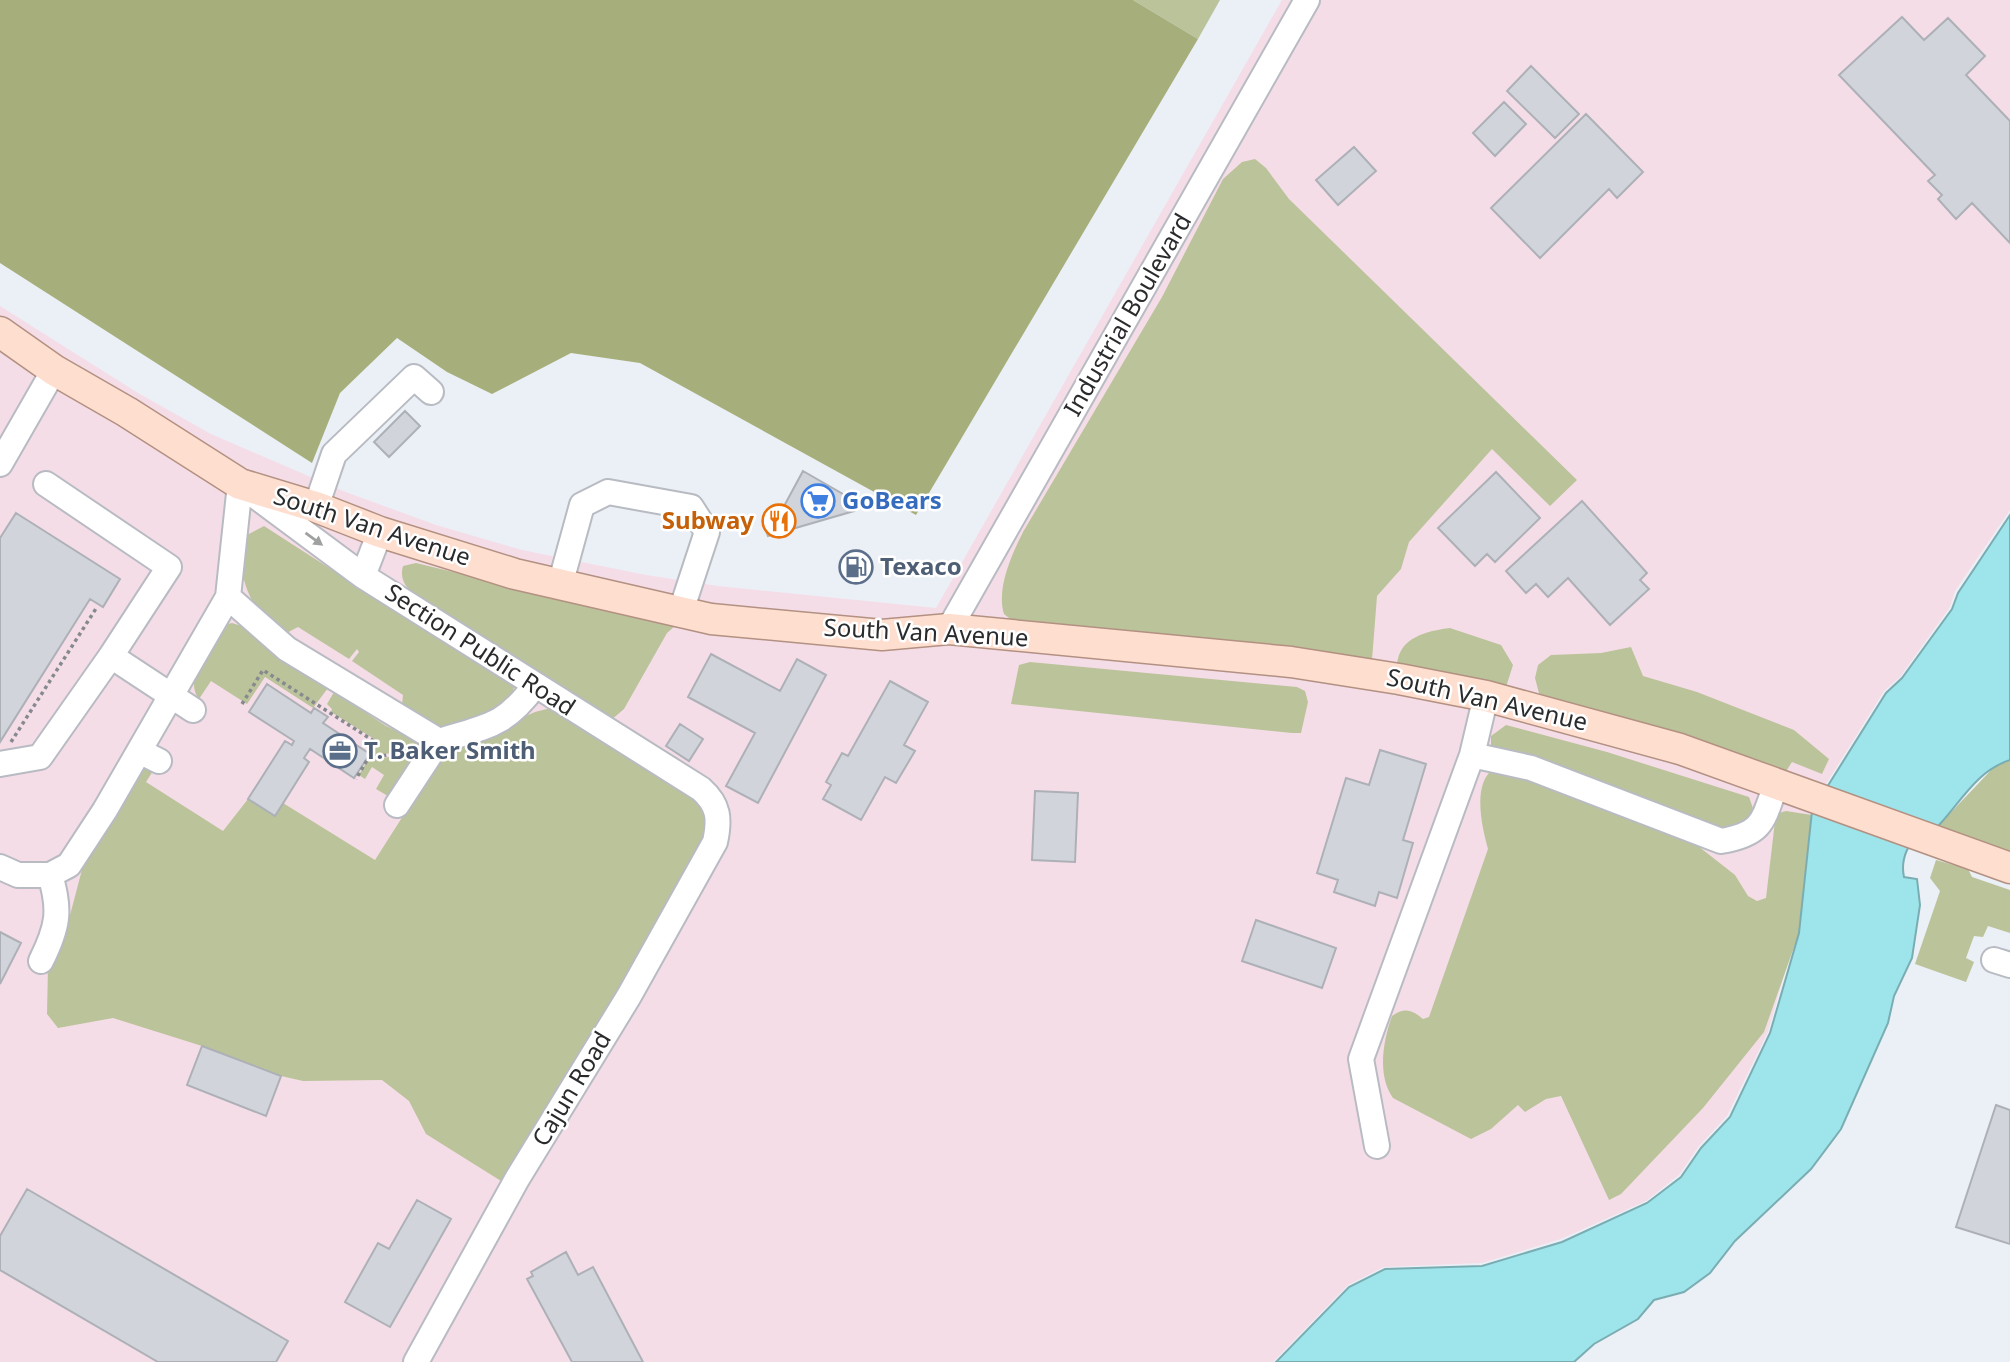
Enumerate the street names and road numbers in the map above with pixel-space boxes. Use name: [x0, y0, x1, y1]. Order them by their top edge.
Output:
street label: Industrial Boulevard: [1055, 207, 1198, 422]
street label: South Van Avenue: [270, 478, 475, 573]
street label: Section Public Road: [379, 575, 582, 723]
street label: South Van Avenue: [823, 610, 1029, 653]
street label: South Van Avenue: [1384, 659, 1591, 738]
street label: Cajun Road: [524, 1025, 618, 1152]

